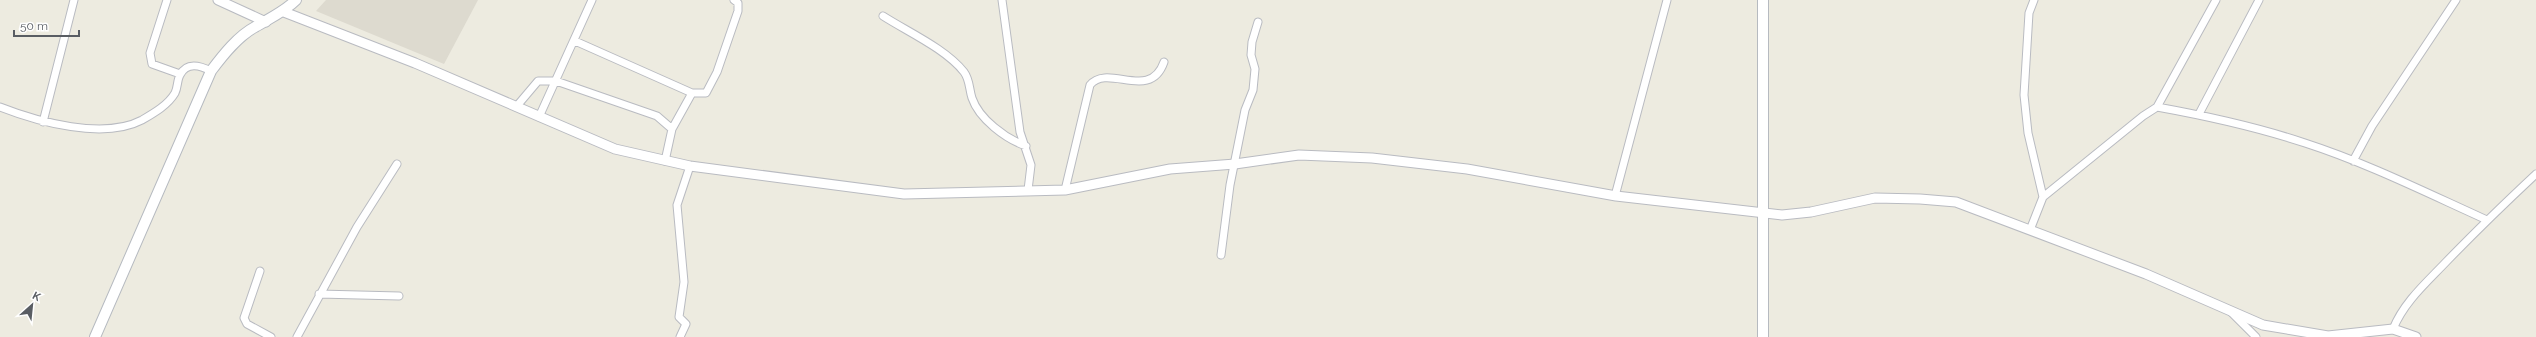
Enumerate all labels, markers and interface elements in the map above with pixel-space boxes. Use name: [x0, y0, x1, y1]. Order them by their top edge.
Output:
scale bar: [14, 12, 79, 38]
text: 50 m: [20, 19, 48, 33]
north arrow: [12, 285, 52, 325]
text: K: [30, 289, 43, 304]

